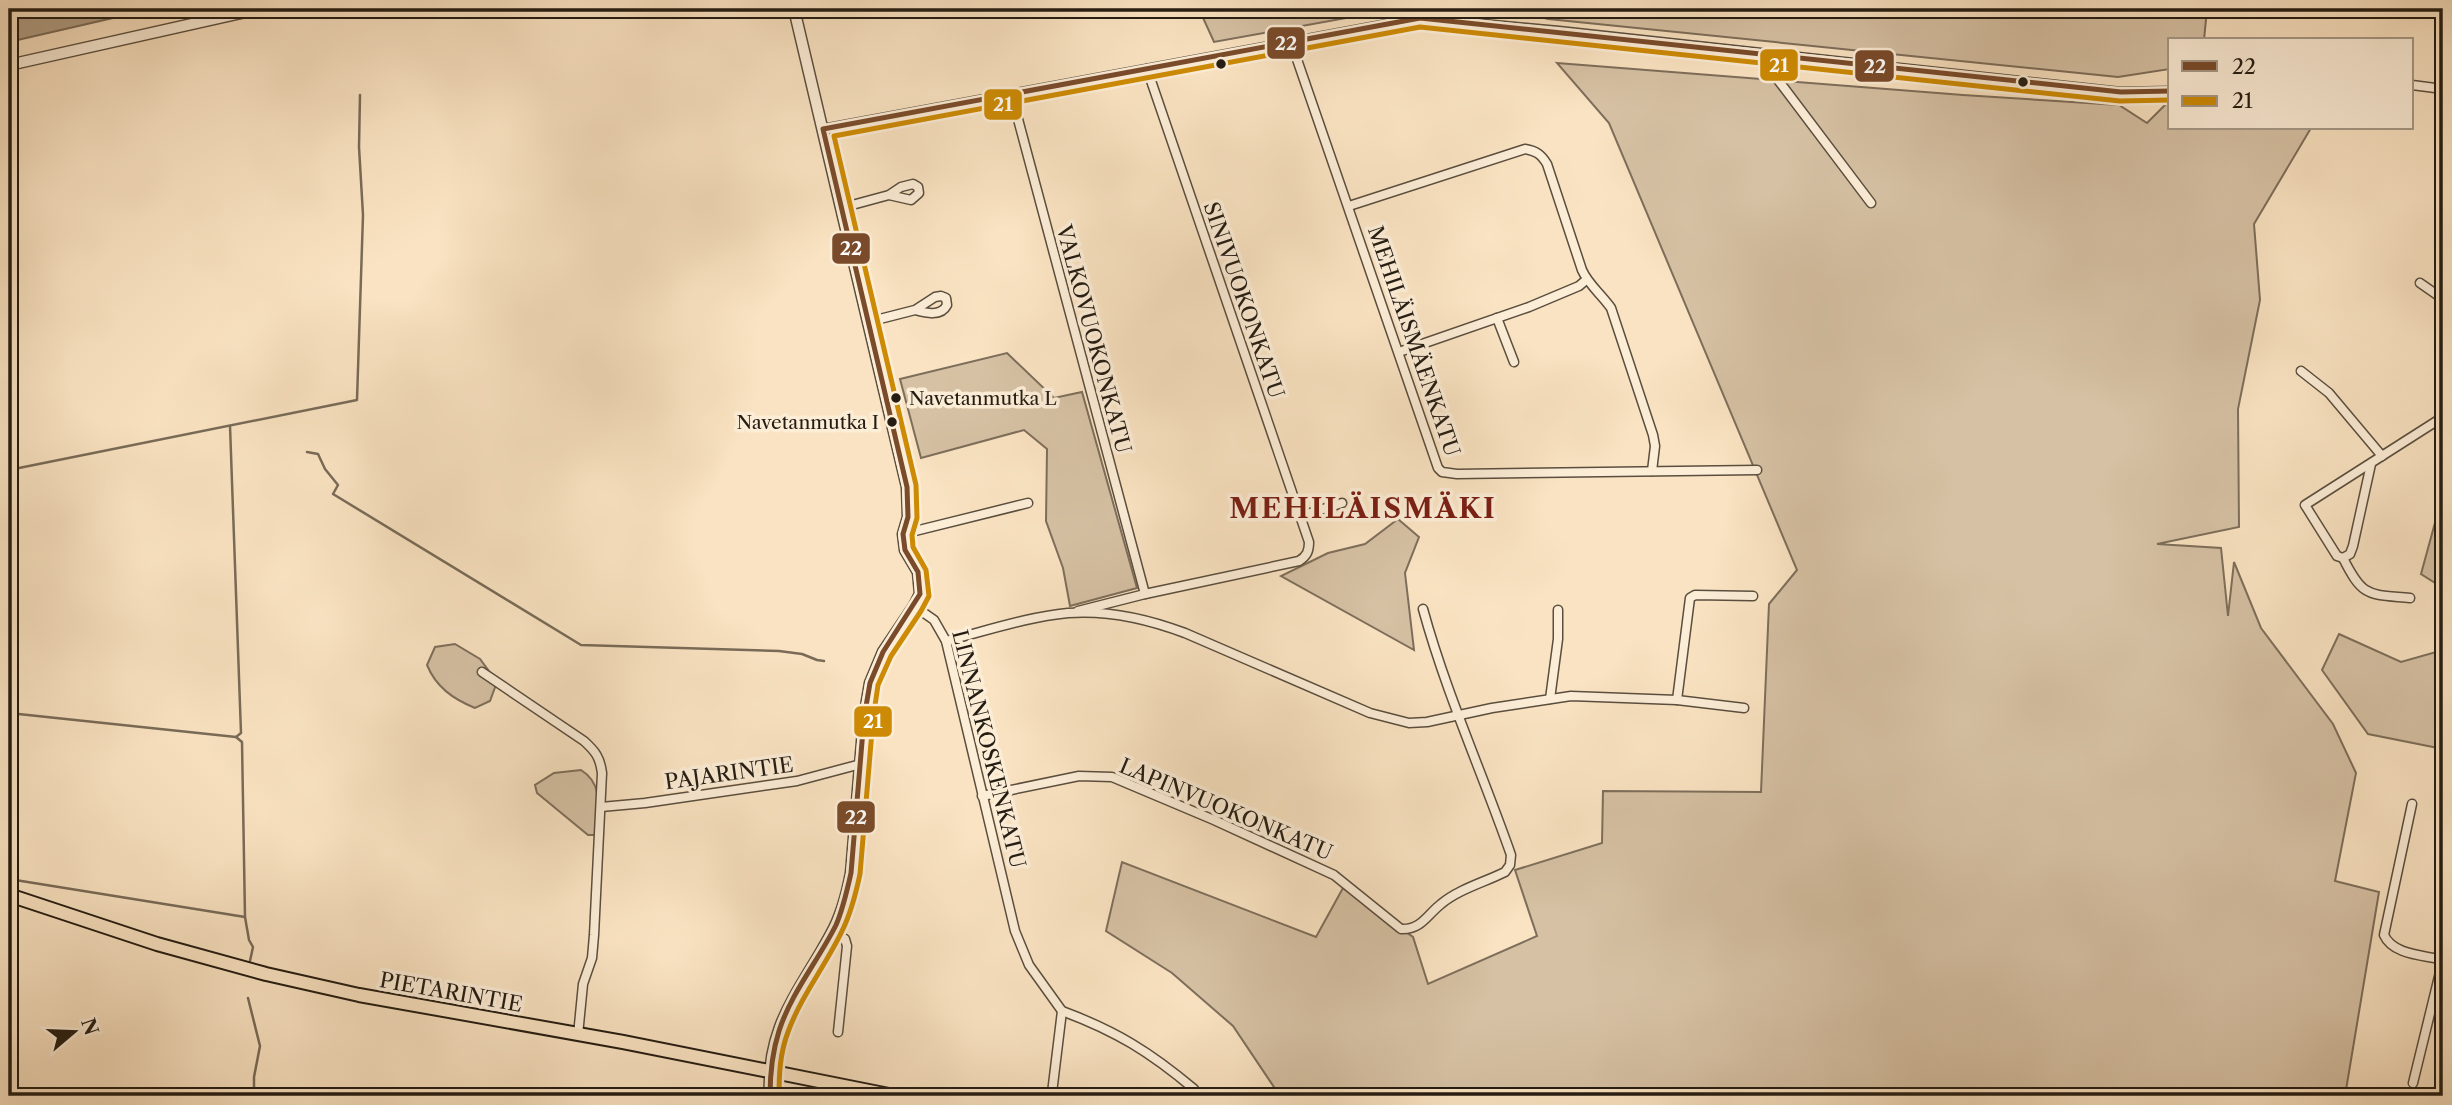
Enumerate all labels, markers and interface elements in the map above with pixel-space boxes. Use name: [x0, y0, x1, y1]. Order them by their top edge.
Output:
line badge: 22: [1266, 26, 1306, 60]
text: 22: [1275, 32, 1297, 55]
legend: [2168, 38, 2414, 130]
line badge: 21: [1759, 48, 1799, 82]
line badge: 22: [1854, 49, 1895, 83]
text: 21: [1769, 54, 1789, 77]
text: 22: [2232, 54, 2256, 79]
text: 22: [1864, 55, 1886, 78]
unlabelled marker: [1214, 57, 1228, 71]
unlabelled marker: [2016, 75, 2030, 89]
line badge: 21: [983, 88, 1023, 121]
text: 21: [2232, 88, 2253, 113]
text: 21: [993, 93, 1013, 116]
street label: SINIVUOKONKATU: [1199, 198, 1289, 402]
street label: VALKOVUOKONKATU: [1051, 221, 1137, 456]
street label: MEHILÄISMÄENKATU: [1363, 222, 1465, 460]
line badge: 22: [831, 232, 871, 265]
text: 22: [840, 237, 862, 260]
place label: Navetanmutka L: [909, 387, 1057, 410]
marker: Navetanmutka L: [889, 391, 903, 405]
place label: Navetanmutka I: [737, 411, 879, 434]
marker: Navetanmutka I: [885, 415, 899, 429]
district label: MEHILÄISMÄKI: [1229, 491, 1497, 525]
street label: LINNANKOSKENKATU: [947, 627, 1031, 871]
line badge: 21: [853, 705, 893, 738]
text: 21: [863, 710, 883, 733]
street label: PAJARINTIE: [663, 752, 795, 794]
street label: LAPINVUOKONKATU: [1116, 753, 1336, 865]
line badge: 22: [836, 800, 876, 834]
text: 22: [845, 806, 867, 829]
street label: PIETARINTIE: [378, 967, 524, 1017]
north arrow: [38, 996, 108, 1066]
text: N: [76, 1015, 103, 1038]

